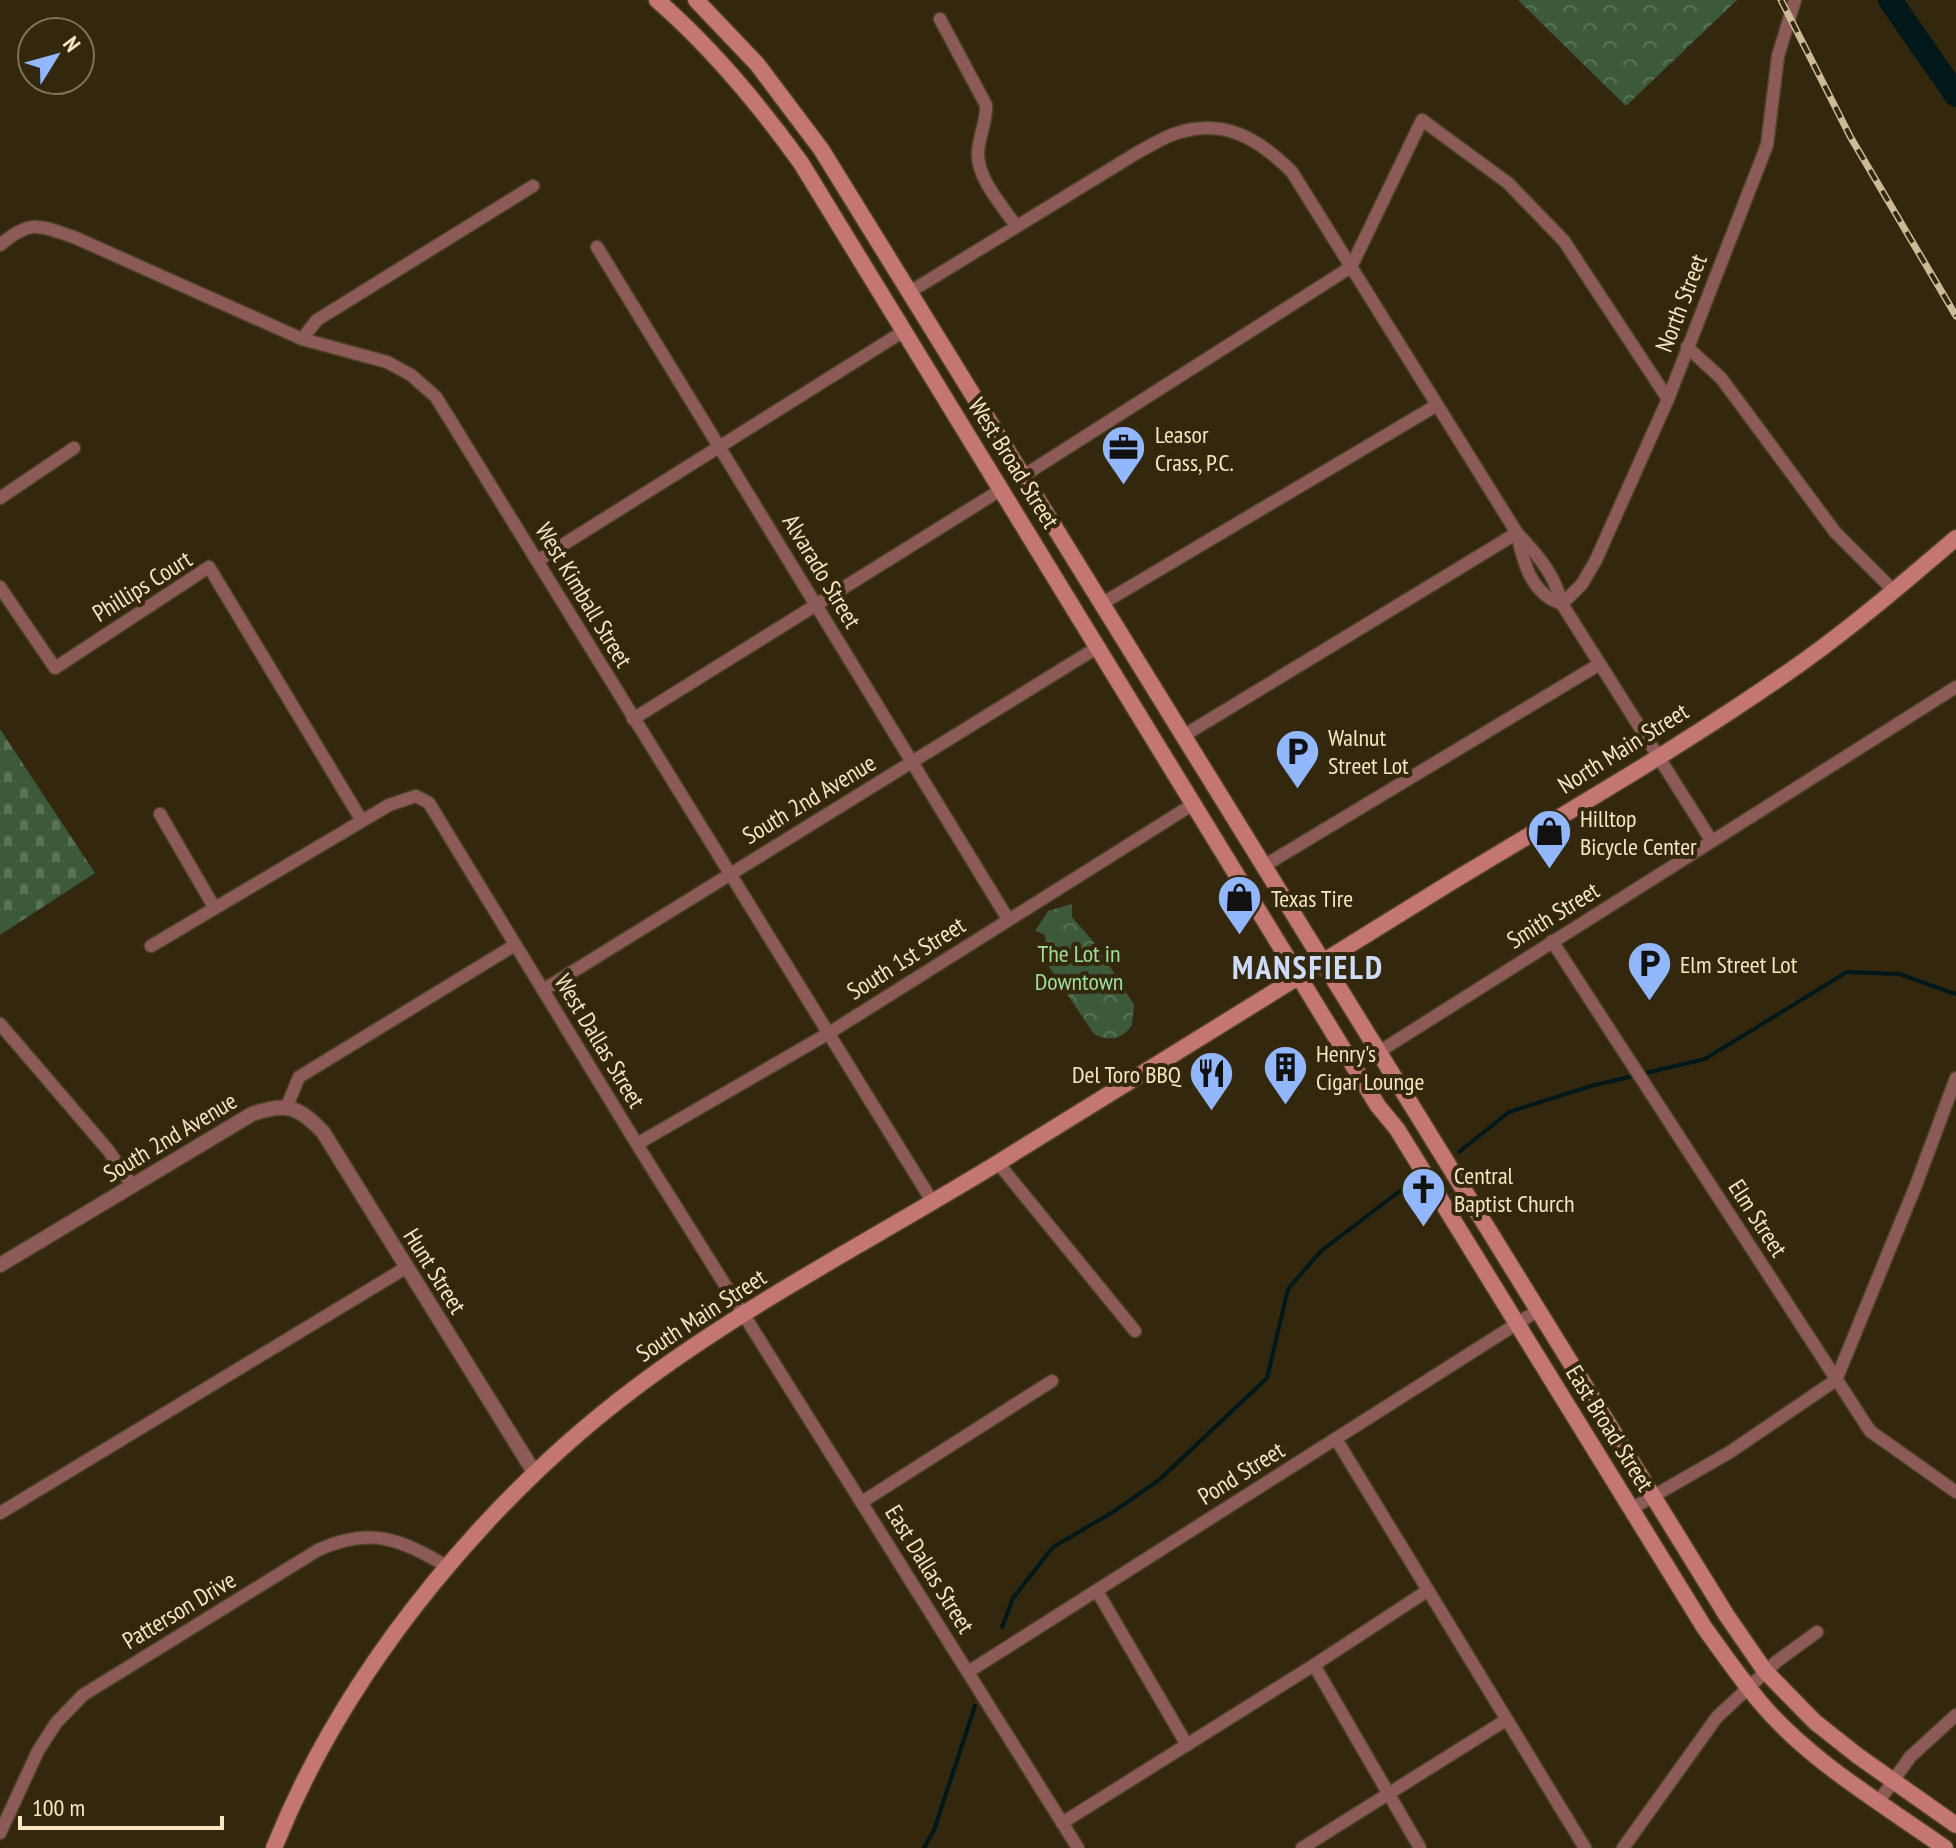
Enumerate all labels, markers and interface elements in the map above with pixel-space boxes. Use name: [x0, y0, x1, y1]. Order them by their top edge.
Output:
north arrow: [16, 16, 96, 96]
text: N: [57, 31, 87, 57]
street label: North Street: [1648, 249, 1714, 356]
street label: West Broad Street: [962, 392, 1067, 534]
place label: Leasor Crass, P.C.: [1155, 419, 1234, 478]
office icon: Leasor Crass, P.C.: [1100, 424, 1148, 487]
street label: Alvarado Street: [776, 508, 868, 634]
street label: West Kimball Street: [529, 517, 640, 673]
street label: Phillips Court: [87, 543, 198, 629]
street label: North Main Street: [1552, 695, 1694, 800]
place label: Walnut Street Lot: [1328, 722, 1409, 781]
parking icon: Walnut Street Lot: [1273, 727, 1321, 790]
street label: South 2nd Avenue: [737, 747, 881, 851]
place label: Hilltop Bicycle Center: [1580, 803, 1697, 862]
shop icon: Hilltop Bicycle Center: [1525, 808, 1573, 871]
shop icon: Texas Tire: [1216, 874, 1264, 937]
street label: Smith Street: [1501, 874, 1605, 955]
place label: Texas Tire: [1271, 883, 1353, 914]
street label: South 1st Street: [841, 909, 971, 1007]
park label: The Lot in Downtown: [1035, 938, 1123, 997]
parking icon: Elm Street Lot: [1625, 940, 1673, 1003]
district label: MANSFIELD: [1232, 946, 1384, 988]
place label: Elm Street Lot: [1680, 949, 1798, 980]
street label: West Dallas Street: [548, 968, 652, 1114]
place label: Henry's Cigar Lounge: [1316, 1038, 1424, 1097]
building icon: Henry's Cigar Lounge: [1261, 1043, 1309, 1106]
restaurant icon: Del Toro BBQ: [1188, 1050, 1236, 1113]
place label: Del Toro BBQ: [1072, 1059, 1182, 1090]
street label: South 2nd Avenue: [98, 1085, 242, 1189]
place label: Central Baptist Church: [1454, 1160, 1575, 1219]
church icon: Central Baptist Church: [1399, 1165, 1447, 1228]
street label: Elm Street: [1722, 1173, 1795, 1263]
street label: Hunt Street: [397, 1222, 474, 1320]
street label: South Main Street: [630, 1261, 772, 1368]
street label: East Broad Street: [1559, 1359, 1661, 1497]
street label: Pond Street: [1192, 1434, 1290, 1512]
street label: East Dallas Street: [878, 1499, 982, 1639]
street label: Patterson Drive: [117, 1564, 241, 1656]
scale bar: [20, 1780, 222, 1830]
text: 100 m: [32, 1792, 85, 1823]

